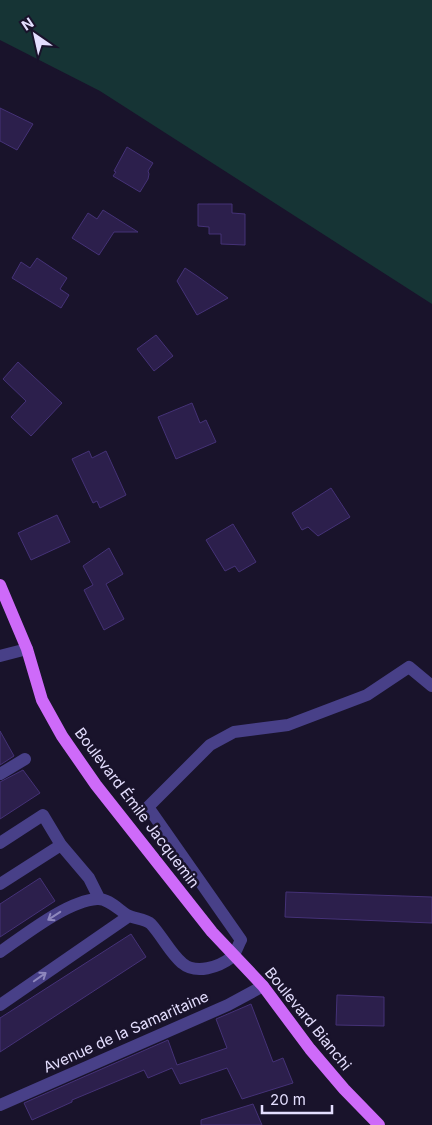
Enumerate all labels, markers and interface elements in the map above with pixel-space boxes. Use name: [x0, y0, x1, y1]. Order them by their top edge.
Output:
north arrow: [10, 10, 60, 60]
text: N: [18, 14, 37, 34]
street label: Boulevard Émile Jacquemin: [71, 724, 204, 892]
one-way arrow: [48, 911, 62, 921]
street label: Boulevard Bianchi: [261, 963, 356, 1074]
one-way arrow: [33, 972, 47, 982]
street label: Avenue de la Samaritaine: [40, 986, 211, 1077]
scale bar: [262, 1082, 332, 1114]
text: 20 m: [270, 1090, 306, 1109]

